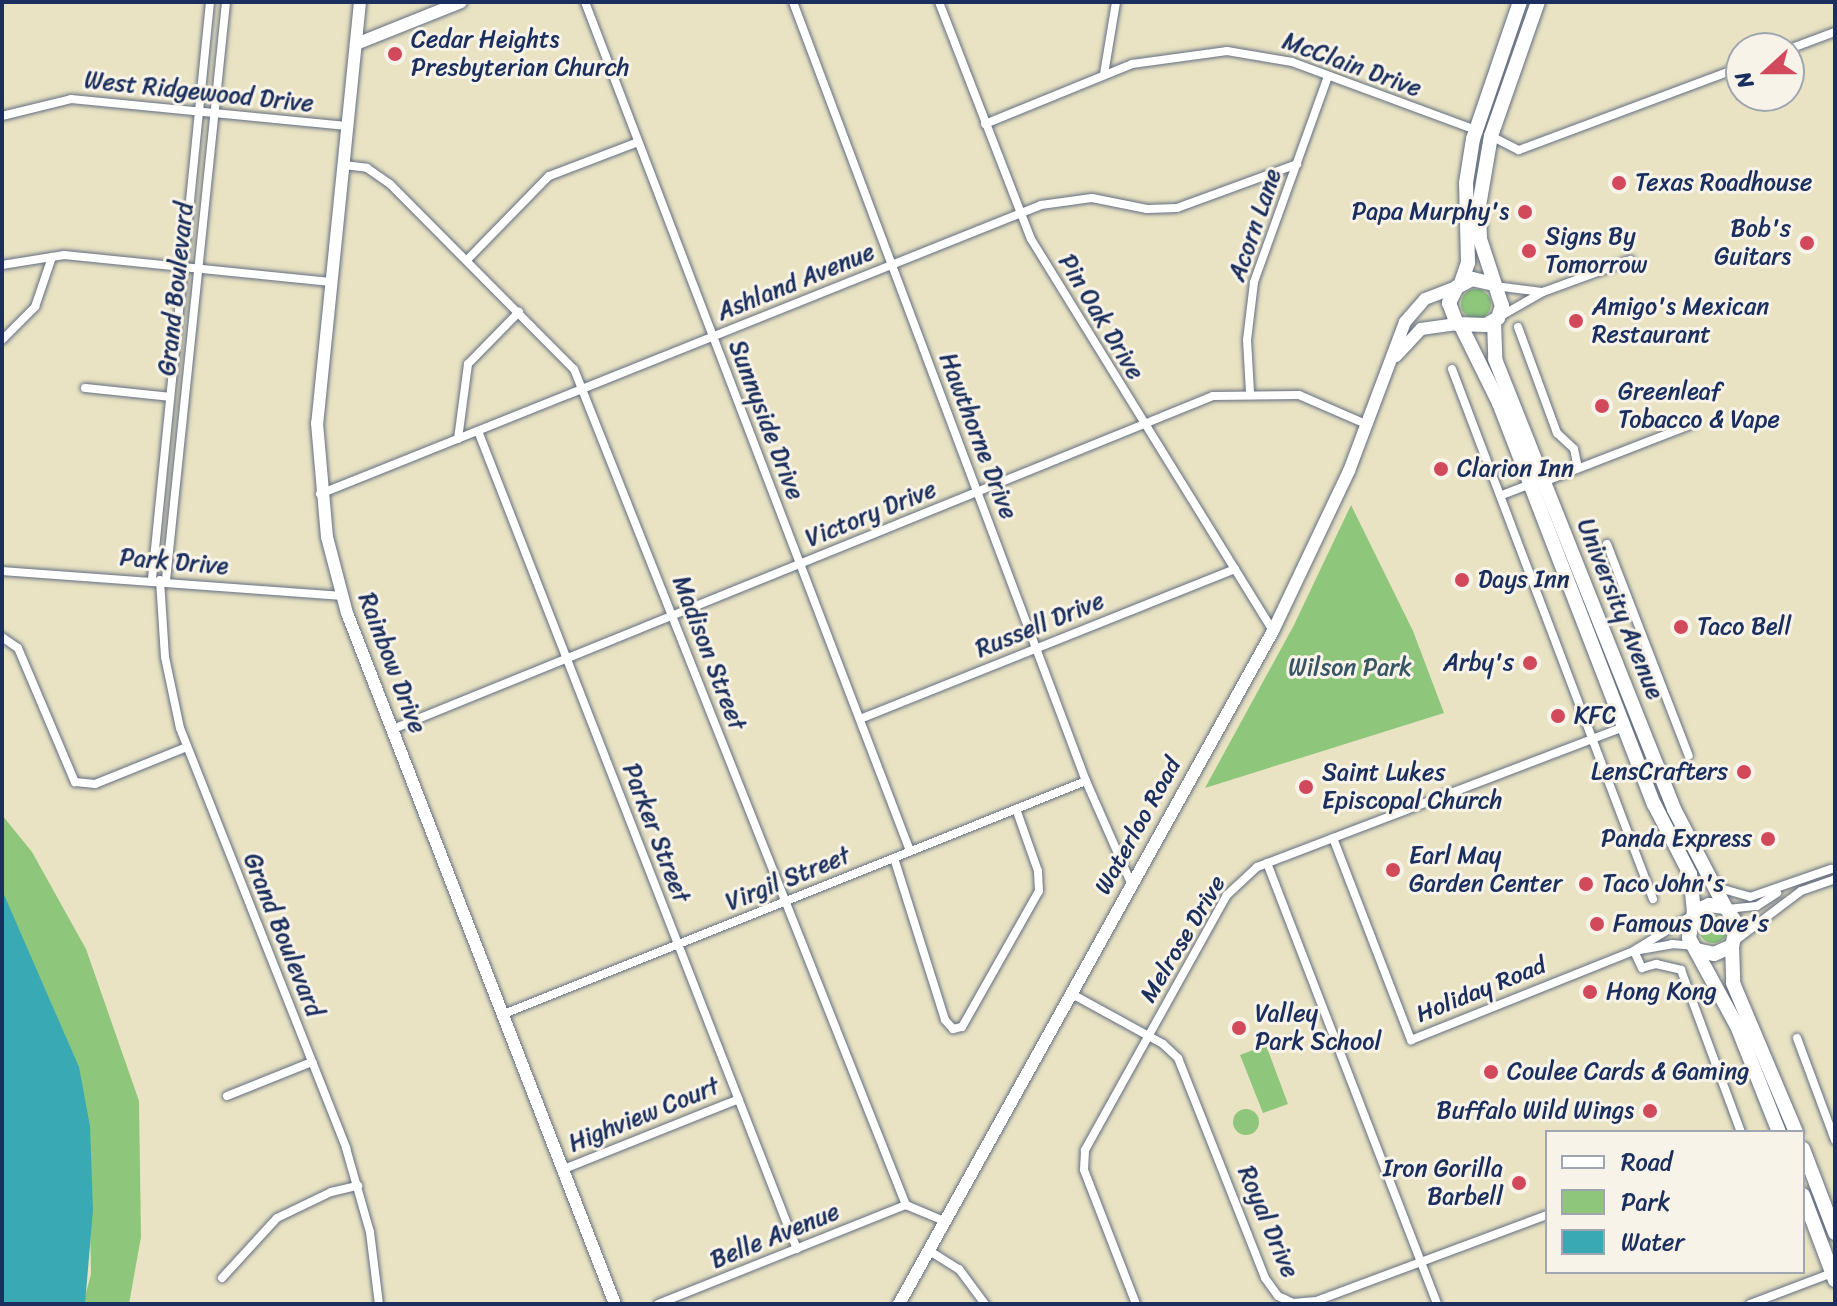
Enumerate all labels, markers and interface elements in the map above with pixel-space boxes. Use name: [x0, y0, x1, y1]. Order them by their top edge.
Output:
place label: Cedar Heights Presbyterian Church: [411, 26, 629, 82]
street label: McClain Drive: [1279, 27, 1425, 103]
north arrow: [1725, 32, 1805, 112]
marker: Cedar Heights Presbyterian Church: [386, 45, 404, 63]
street label: West Ridgewood Drive: [83, 66, 315, 118]
text: N: [1723, 66, 1765, 94]
street label: Acorn Lane: [1222, 165, 1288, 285]
place label: Texas Roadhouse: [1635, 169, 1811, 197]
marker: Texas Roadhouse: [1610, 174, 1628, 192]
place label: Papa Murphy's: [1351, 198, 1509, 226]
street label: Grand Boulevard: [153, 201, 199, 377]
marker: Papa Murphy's: [1516, 203, 1534, 221]
place label: Bob's Guitars: [1714, 215, 1791, 271]
place label: Signs By Tomorrow: [1545, 223, 1647, 279]
marker: Bob's Guitars: [1798, 234, 1816, 252]
street label: Ashland Avenue: [713, 237, 879, 327]
marker: Signs By Tomorrow: [1520, 242, 1538, 260]
street label: Pin Oak Drive: [1052, 249, 1150, 385]
place label: Amigo's Mexican Restaurant: [1592, 293, 1770, 349]
marker: Amigo's Mexican Restaurant: [1567, 312, 1585, 330]
street label: Sunnyside Drive: [722, 336, 810, 504]
street label: Hawthorne Drive: [933, 349, 1023, 523]
place label: Greenleaf Tobacco & Vape: [1618, 378, 1780, 434]
marker: Greenleaf Tobacco & Vape: [1593, 397, 1611, 415]
place label: Clarion Inn: [1457, 455, 1574, 483]
marker: Clarion Inn: [1432, 460, 1450, 478]
street label: Victory Drive: [801, 475, 941, 553]
street label: University Avenue: [1571, 515, 1669, 703]
street label: Park Drive: [118, 543, 230, 581]
place label: Days Inn: [1478, 566, 1570, 594]
marker: Days Inn: [1453, 571, 1471, 589]
street label: Madison Street: [666, 572, 752, 734]
street label: Russell Drive: [972, 586, 1108, 664]
street label: Rainbow Drive: [352, 589, 432, 737]
place label: Taco Bell: [1697, 613, 1792, 641]
marker: Taco Bell: [1672, 618, 1690, 636]
place label: Arby's: [1443, 649, 1514, 677]
park label: Wilson Park: [1288, 654, 1412, 682]
marker: Arby's: [1521, 654, 1539, 672]
place label: KFC: [1574, 702, 1616, 730]
marker: KFC: [1549, 707, 1567, 725]
street label: Waterloo Road: [1089, 753, 1187, 899]
place label: LensCrafters: [1591, 758, 1728, 786]
street label: Parker Street: [616, 759, 696, 907]
place label: Saint Lukes Episcopal Church: [1322, 759, 1502, 815]
marker: LensCrafters: [1735, 763, 1753, 781]
marker: Saint Lukes Episcopal Church: [1297, 778, 1315, 796]
place label: Panda Express: [1599, 825, 1752, 853]
marker: Panda Express: [1759, 830, 1777, 848]
street label: Virgil Street: [721, 841, 855, 917]
place label: Earl May Garden Center: [1409, 842, 1563, 898]
street label: Grand Boulevard: [237, 849, 329, 1021]
marker: Earl May Garden Center: [1384, 861, 1402, 879]
street label: Melrose Drive: [1134, 870, 1232, 1008]
place label: Taco John's: [1602, 870, 1723, 898]
marker: Taco John's: [1577, 875, 1595, 893]
place label: Famous Dave's: [1613, 910, 1769, 938]
marker: Famous Dave's: [1588, 915, 1606, 933]
street label: Holiday Road: [1412, 951, 1550, 1029]
place label: Hong Kong: [1606, 978, 1718, 1006]
marker: Hong Kong: [1581, 983, 1599, 1001]
place label: Valley Park School: [1255, 1000, 1381, 1056]
marker: Valley Park School: [1230, 1019, 1248, 1037]
place label: Coulee Cards & Gaming: [1507, 1058, 1748, 1086]
marker: Coulee Cards & Gaming: [1482, 1063, 1500, 1081]
street label: Highview Court: [564, 1072, 724, 1158]
place label: Buffalo Wild Wings: [1437, 1097, 1634, 1125]
marker: Buffalo Wild Wings: [1641, 1102, 1659, 1120]
legend: [1545, 1130, 1805, 1274]
text: Road: [1621, 1141, 1672, 1183]
place label: Iron Gorilla Barbell: [1383, 1155, 1503, 1211]
street label: Royal Drive: [1232, 1162, 1304, 1282]
marker: Iron Gorilla Barbell: [1510, 1174, 1528, 1192]
text: Park: [1621, 1181, 1670, 1223]
street label: Belle Avenue: [706, 1197, 844, 1275]
text: Water: [1621, 1221, 1684, 1263]

